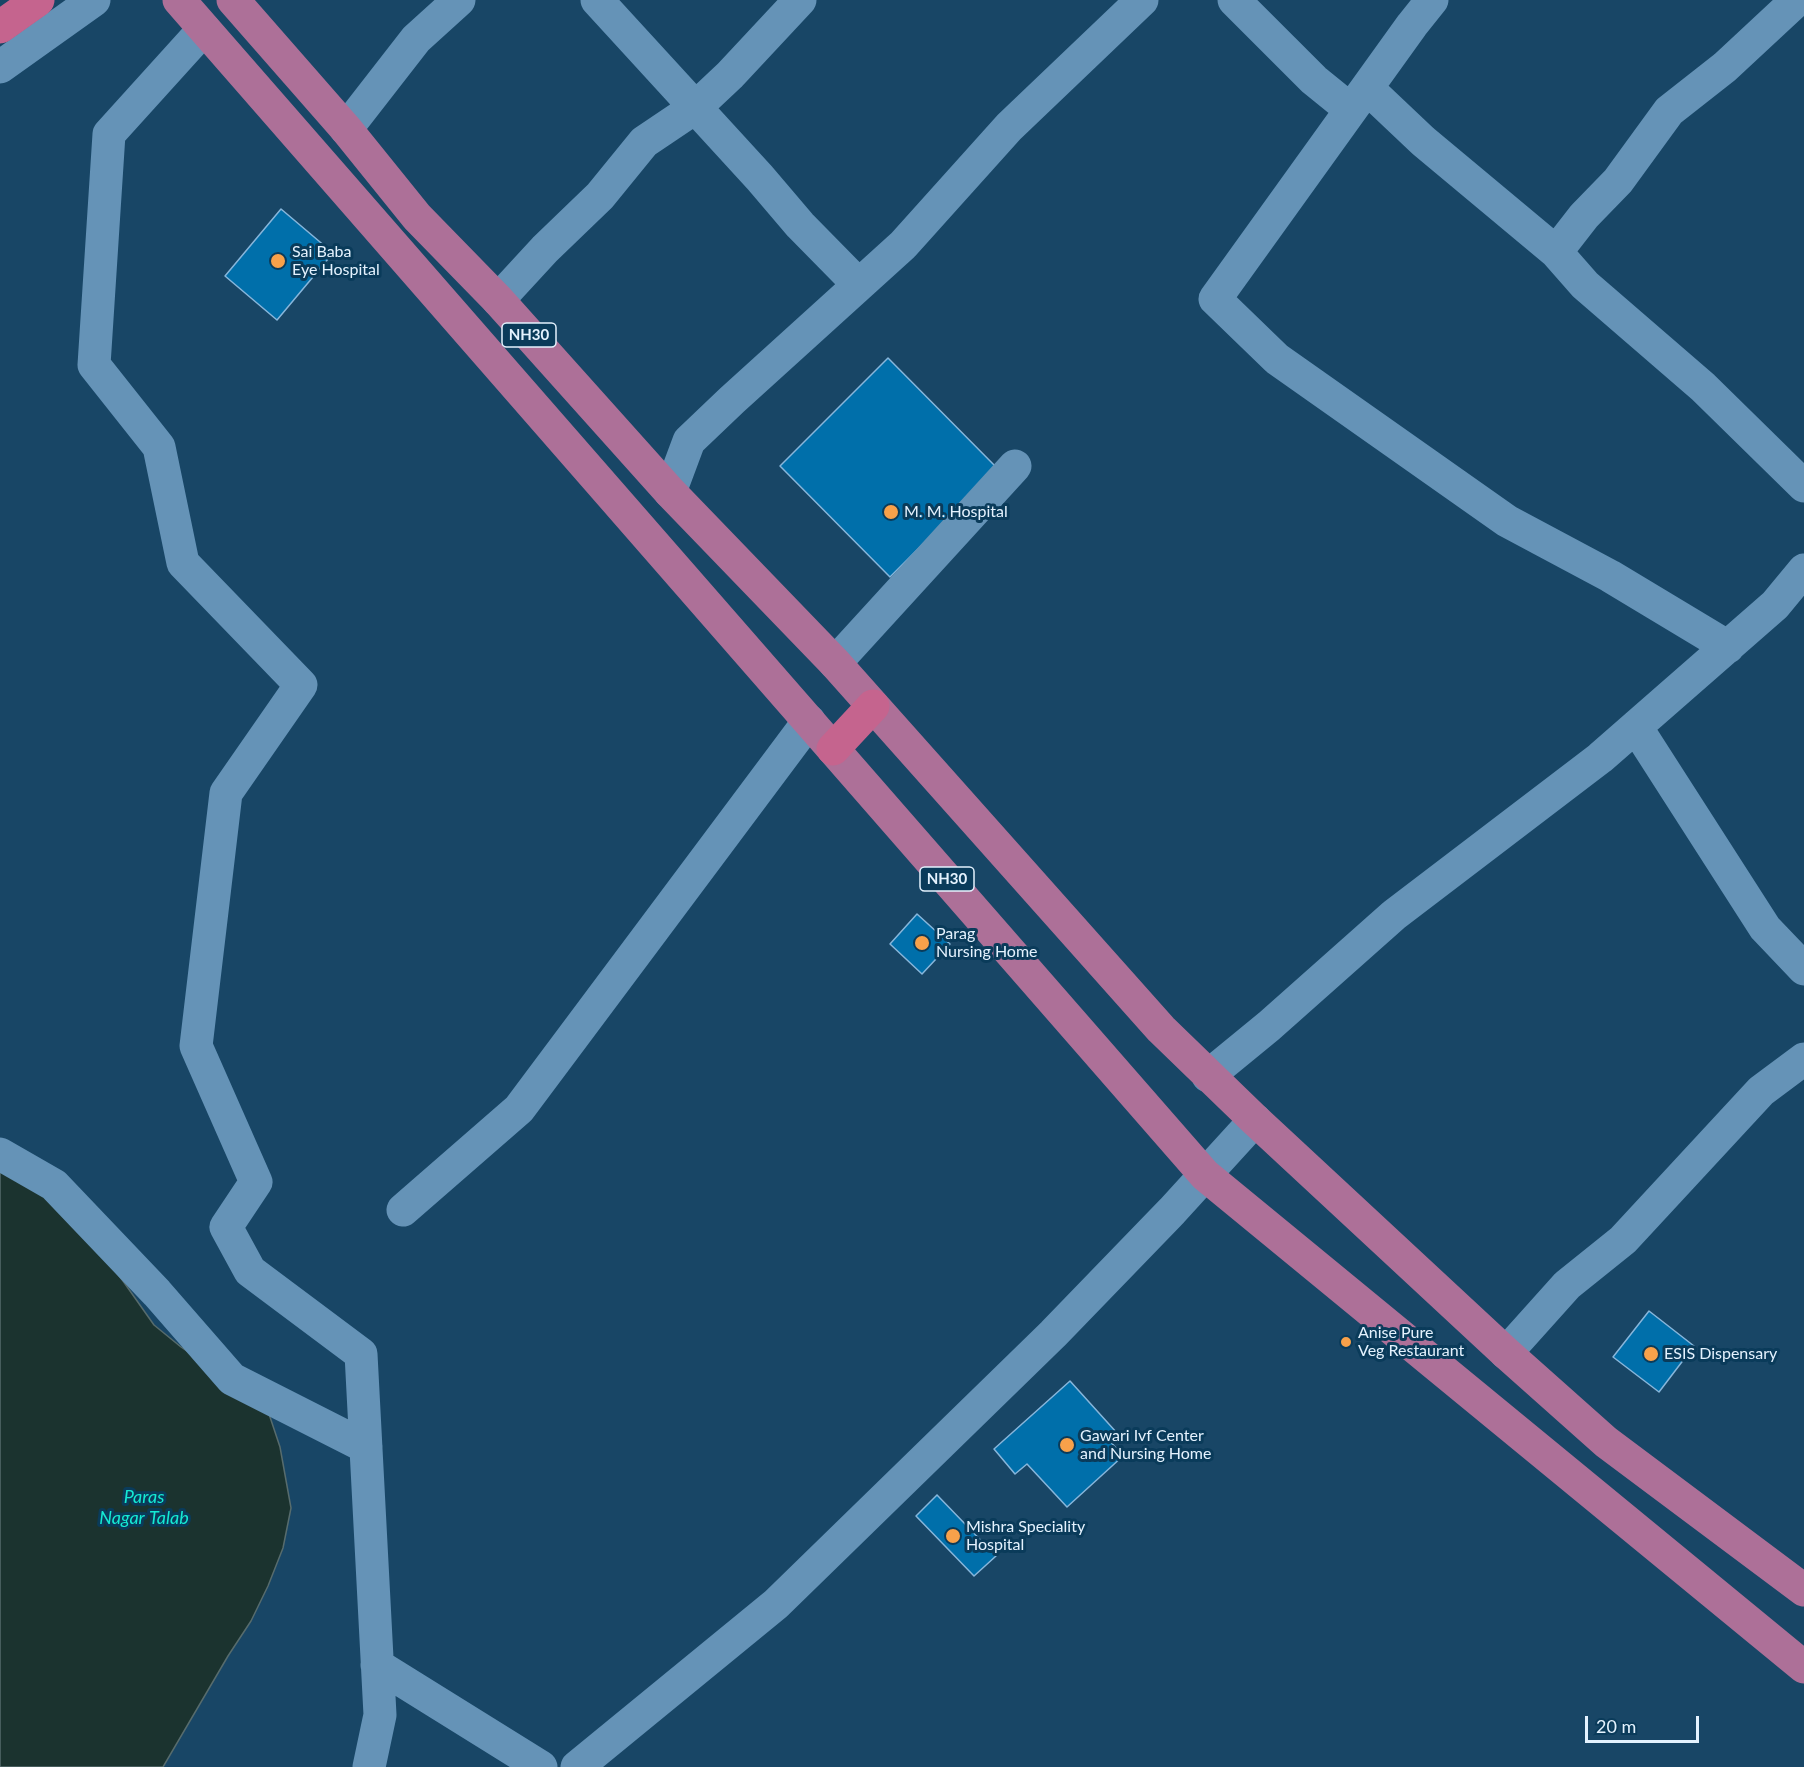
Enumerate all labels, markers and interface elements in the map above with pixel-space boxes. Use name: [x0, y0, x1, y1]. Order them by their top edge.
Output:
place label: Sai Baba Eye Hospital: [292, 242, 380, 280]
marker: Sai Baba Eye Hospital: [269, 252, 287, 270]
road number: NH30: [502, 323, 556, 347]
place label: M. M. Hospital: [904, 502, 1008, 522]
marker: M. M. Hospital: [882, 503, 900, 521]
road number: NH30: [920, 867, 974, 891]
place label: Parag Nursing Home: [936, 924, 1038, 962]
marker: Parag Nursing Home: [913, 934, 931, 952]
place label: Anise Pure Veg Restaurant: [1358, 1323, 1464, 1361]
marker: Anise Pure Veg Restaurant: [1339, 1335, 1353, 1349]
place label: ESIS Dispensary: [1664, 1344, 1777, 1364]
marker: ESIS Dispensary: [1642, 1345, 1660, 1363]
place label: Gawari Ivf Center and Nursing Home: [1080, 1426, 1211, 1464]
marker: Gawari Ivf Center and Nursing Home: [1058, 1436, 1076, 1454]
water label: Paras Nagar Talab: [99, 1486, 189, 1528]
place label: Mishra Speciality Hospital: [966, 1517, 1085, 1555]
marker: Mishra Speciality Hospital: [944, 1527, 962, 1545]
scale bar: [1588, 1704, 1702, 1742]
text: 20 m: [1596, 1715, 1636, 1737]

